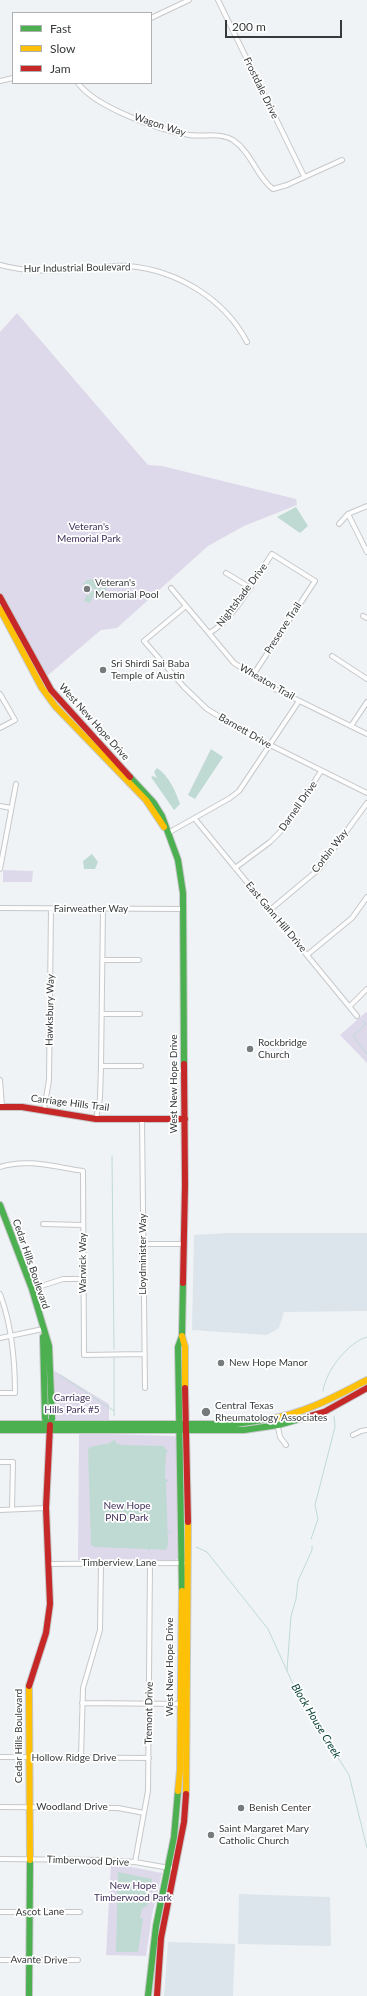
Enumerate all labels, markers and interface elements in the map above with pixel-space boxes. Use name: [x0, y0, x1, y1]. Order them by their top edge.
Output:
legend: [12, 12, 152, 84]
scale bar: [227, 12, 344, 38]
text: 200 m: [232, 19, 266, 34]
text: Fast: [50, 21, 71, 36]
text: Slow: [50, 41, 75, 56]
street label: Frostdale Drive: [241, 55, 281, 121]
text: Jam: [50, 61, 71, 76]
street label: Wagon Way: [133, 111, 187, 139]
street label: Hur Industrial Boulevard: [23, 261, 131, 275]
park label: Veteran's Memorial Park: [57, 521, 121, 544]
street label: Nightshade Drive: [214, 561, 270, 629]
place label: Veteran's Memorial Pool: [95, 577, 159, 600]
marker: Veteran's Memorial Pool: [82, 584, 92, 594]
street label: Preserve Trail: [262, 600, 304, 656]
place label: Sri Shirdi Sai Baba Temple of Austin: [111, 658, 189, 682]
street label: Wheaton Trail: [237, 661, 297, 703]
marker: Sri Shirdi Sai Baba Temple of Austin: [98, 665, 108, 675]
street label: West New Hope Drive: [56, 681, 132, 763]
street label: Barnett Drive: [216, 711, 274, 751]
street label: Darnell Drive: [276, 779, 320, 833]
street label: Corbin Way: [309, 827, 351, 875]
street label: East Gann Hill Drive: [243, 879, 309, 955]
street label: Fairweather Way: [54, 903, 128, 915]
street label: Hawksbury Way: [43, 974, 57, 1046]
street label: West New Hope Drive: [168, 1034, 180, 1134]
place label: Rockbridge Church: [258, 1037, 307, 1060]
marker: Rockbridge Church: [245, 1044, 255, 1054]
street label: Carriage Hills Trail: [30, 1092, 110, 1114]
street label: Lloydminister Way: [137, 1213, 149, 1295]
street label: Cedar Hills Boulevard: [10, 1217, 52, 1311]
street label: Warwick Way: [77, 1233, 89, 1293]
place label: New Hope Manor: [229, 1357, 308, 1369]
marker: New Hope Manor: [216, 1358, 226, 1368]
park label: Carriage Hills Park #5: [44, 1392, 100, 1416]
place label: Central Texas Rheumatology Associates: [215, 1400, 327, 1424]
marker: Central Texas Rheumatology Associates: [200, 1406, 212, 1418]
park label: New Hope PND Park: [103, 1500, 151, 1524]
street label: Timberview Lane: [81, 1557, 157, 1569]
street label: West New Hope Drive: [164, 1617, 176, 1717]
street label: Tremont Drive: [142, 1681, 156, 1745]
water label: Block House Creek: [288, 1681, 344, 1761]
street label: Cedar Hills Boulevard: [13, 1689, 25, 1783]
street label: Hollow Ridge Drive: [32, 1752, 116, 1764]
street label: Woodland Drive: [36, 1801, 108, 1813]
place label: Benish Center: [249, 1802, 311, 1814]
marker: Benish Center: [236, 1803, 246, 1813]
place label: Saint Margaret Mary Catholic Church: [219, 1823, 309, 1846]
marker: Saint Margaret Mary Catholic Church: [206, 1830, 216, 1840]
street label: Timberwood Drive: [47, 1854, 129, 1868]
park label: New Hope Timberwood Park: [94, 1880, 172, 1904]
street label: Ascot Lane: [16, 1906, 64, 1918]
street label: Avante Drive: [10, 1954, 68, 1966]

